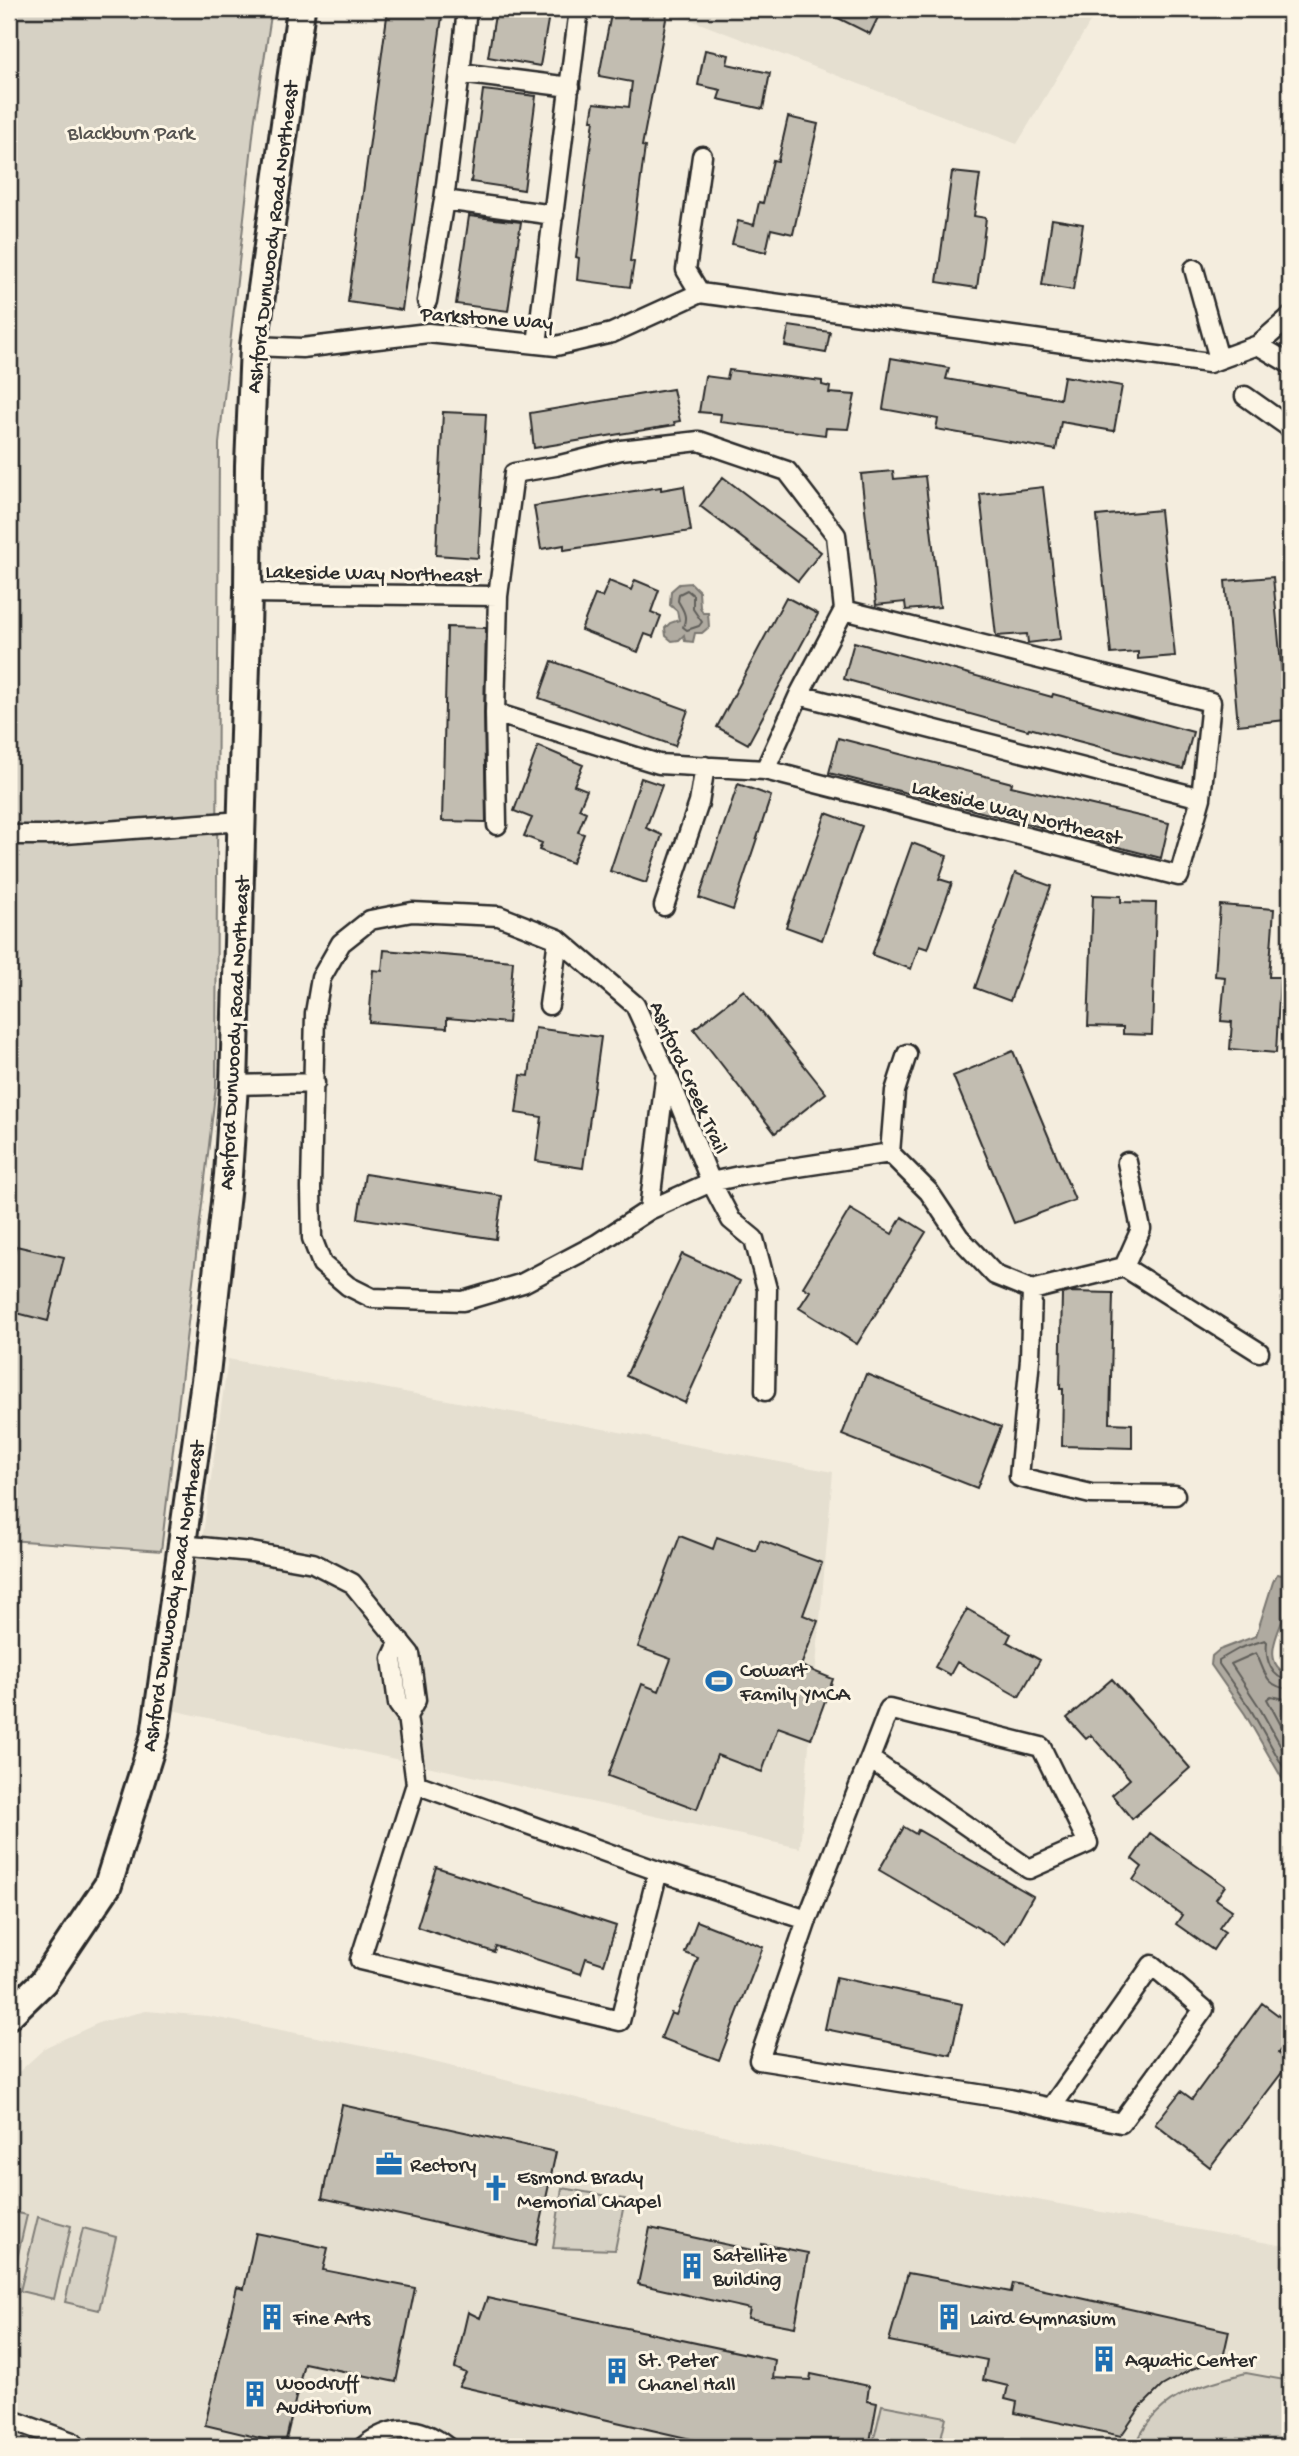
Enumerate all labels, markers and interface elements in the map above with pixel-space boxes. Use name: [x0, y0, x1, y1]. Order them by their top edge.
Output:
street label: Ashford Dunwoody Road Northeast: [243, 78, 306, 395]
park label: Blackburn Park: [67, 123, 197, 148]
street label: Parkstone Way: [419, 303, 554, 338]
street label: Lakeside Way Northeast: [265, 561, 483, 590]
street label: Lakeside Way Northeast: [909, 776, 1126, 853]
street label: Ashford Dunwoody Road Northeast: [216, 873, 257, 1191]
street label: Ashford Creek Trail: [642, 998, 732, 1159]
street label: Ashford Dunwoody Road Northeast: [139, 1437, 213, 1754]
place label: Cowart Family YMCA: [739, 1660, 852, 1709]
sports icon: Cowart Family YMCA: [704, 1666, 734, 1696]
office icon: Rectory: [374, 2149, 404, 2179]
place label: Rectory: [410, 2155, 476, 2180]
place label: Esmond Brady Memorial Chapel: [517, 2167, 662, 2216]
church icon: Esmond Brady Memorial Chapel: [481, 2173, 511, 2203]
place label: Satellite Building: [712, 2245, 788, 2294]
building icon: Satellite Building: [677, 2251, 707, 2281]
building icon: Fine Arts: [257, 2302, 287, 2332]
building icon: Laird Gymnasium: [934, 2302, 964, 2332]
place label: Fine Arts: [292, 2308, 371, 2333]
place label: Laird Gymnasium: [970, 2308, 1116, 2333]
building icon: Aquatic Center: [1089, 2344, 1119, 2374]
place label: St. Peter Chanel Hall: [638, 2350, 736, 2399]
place label: Aquatic Center: [1125, 2350, 1257, 2375]
building icon: St. Peter Chanel Hall: [602, 2356, 632, 2386]
place label: Woodruff Auditorium: [276, 2373, 371, 2422]
building icon: Woodruff Auditorium: [240, 2379, 270, 2409]

